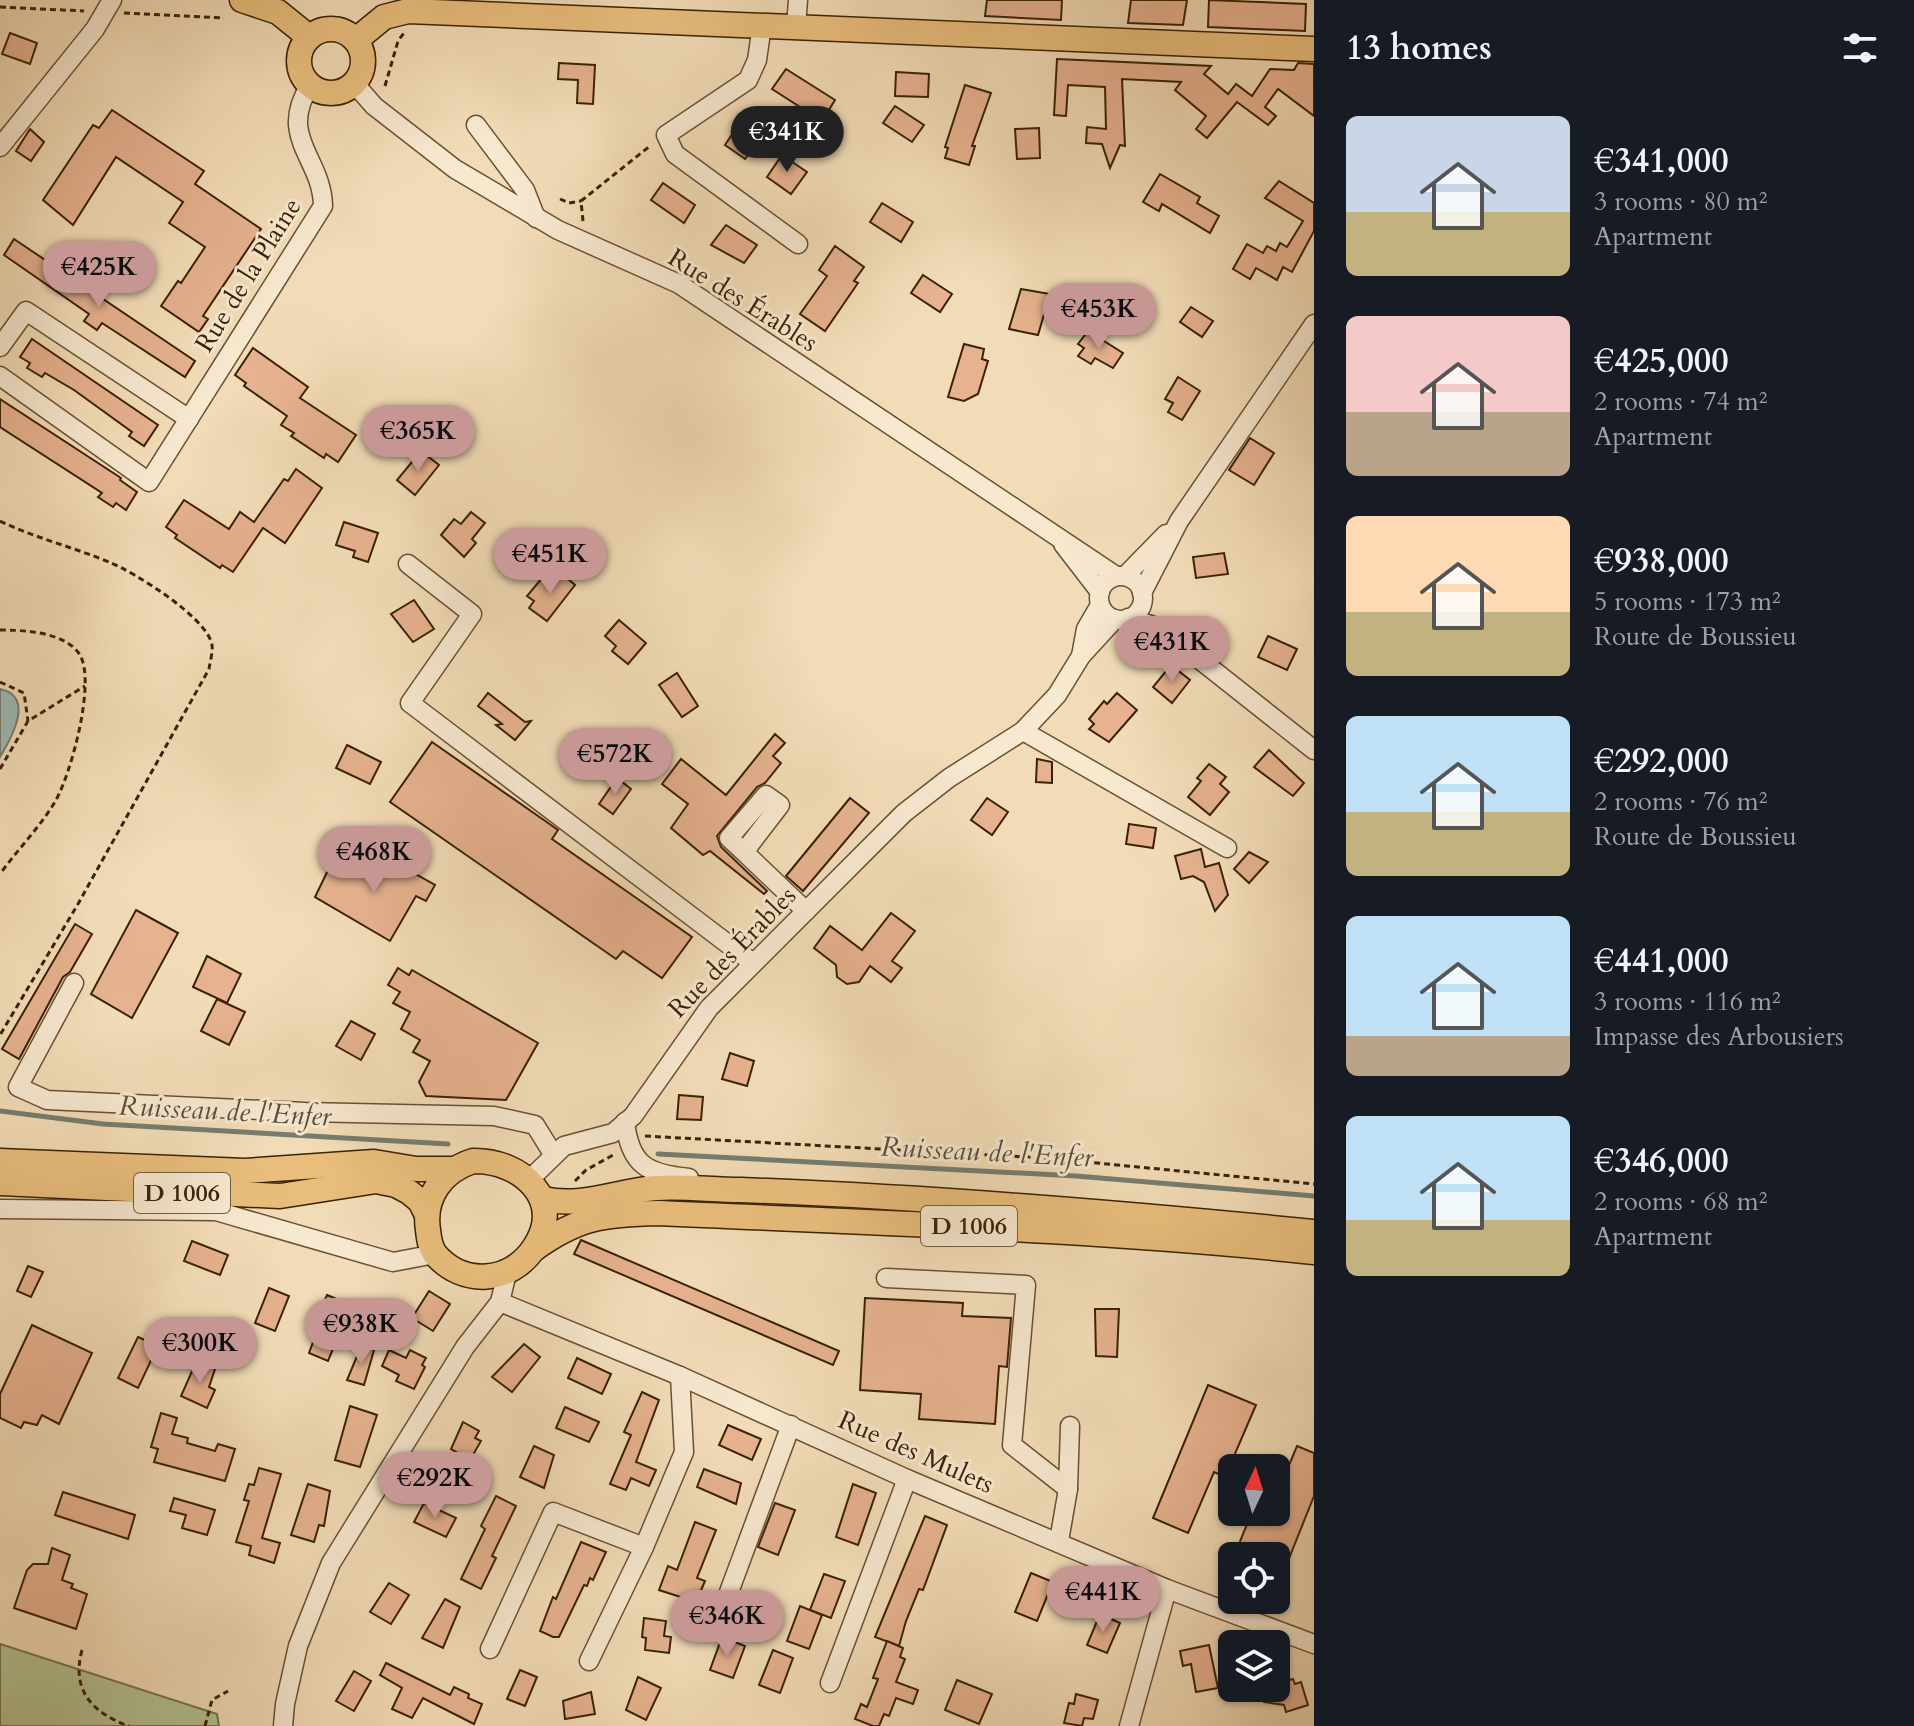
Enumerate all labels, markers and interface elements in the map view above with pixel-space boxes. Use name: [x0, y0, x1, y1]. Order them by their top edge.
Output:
text: 13 homes: [1346, 25, 1492, 71]
icon: filters: [1838, 26, 1882, 70]
pin: €341K: [731, 106, 843, 174]
text: €341K: [749, 114, 825, 149]
text: €341,000: [1594, 138, 1729, 184]
icon: home: [1410, 148, 1506, 244]
text: 3 rooms · 80 m²: [1594, 184, 1767, 219]
street label: Rue de la Plaine: [187, 191, 309, 359]
text: Apartment: [1594, 219, 1712, 254]
street label: Rue des Érables: [662, 240, 824, 360]
pin: €425K: [43, 241, 155, 309]
text: €425K: [61, 249, 137, 284]
pin: €453K: [1043, 283, 1155, 351]
text: €453K: [1061, 291, 1137, 326]
text: €425,000: [1594, 338, 1729, 384]
icon: home: [1410, 348, 1506, 444]
text: 2 rooms · 74 m²: [1594, 384, 1767, 419]
pin: €365K: [362, 405, 474, 473]
text: €365K: [380, 413, 456, 448]
text: Apartment: [1594, 419, 1712, 454]
pin: €451K: [494, 528, 606, 596]
text: €451K: [512, 536, 588, 571]
text: €938,000: [1594, 538, 1729, 584]
icon: home: [1410, 548, 1506, 644]
text: 5 rooms · 173 m²: [1594, 584, 1781, 619]
pin: €431K: [1116, 616, 1228, 684]
text: Route de Boussieu: [1594, 619, 1797, 654]
text: €431K: [1134, 624, 1210, 659]
pin: €572K: [559, 728, 671, 796]
text: €572K: [577, 736, 653, 771]
text: €292,000: [1594, 738, 1729, 784]
icon: home: [1410, 748, 1506, 844]
text: 2 rooms · 76 m²: [1594, 784, 1767, 819]
text: Route de Boussieu: [1594, 819, 1797, 854]
pin: €468K: [318, 826, 430, 894]
text: €468K: [336, 834, 412, 869]
street label: Rue des Érables: [660, 879, 804, 1025]
text: €441,000: [1594, 938, 1729, 984]
icon: home: [1410, 948, 1506, 1044]
text: 3 rooms · 116 m²: [1594, 984, 1781, 1019]
text: Impasse des Arbousiers: [1594, 1019, 1844, 1054]
water label: Ruisseau de l'Enfer: [118, 1086, 333, 1136]
water label: Ruisseau de l'Enfer: [880, 1127, 1095, 1177]
text: €346,000: [1594, 1138, 1729, 1184]
icon: home: [1410, 1148, 1506, 1244]
road number: D 1006: [134, 1173, 230, 1213]
text: 2 rooms · 68 m²: [1594, 1184, 1767, 1219]
road number: D 1006: [921, 1206, 1017, 1246]
text: Apartment: [1594, 1219, 1712, 1254]
pin: €938K: [305, 1298, 417, 1366]
text: €938K: [323, 1306, 399, 1341]
pin: €300K: [144, 1317, 256, 1385]
text: €300K: [162, 1325, 238, 1360]
street label: Rue des Mulets: [833, 1402, 999, 1502]
pin: €292K: [379, 1452, 491, 1520]
north arrow: [1218, 1454, 1290, 1526]
map controls: [1218, 1454, 1290, 1702]
text: €292K: [397, 1460, 473, 1495]
button: locate: [1218, 1542, 1290, 1614]
pin: €441K: [1047, 1566, 1159, 1634]
text: €441K: [1065, 1574, 1141, 1609]
pin: €346K: [671, 1590, 783, 1658]
text: €346K: [689, 1598, 765, 1633]
button: layers: [1218, 1630, 1290, 1702]

